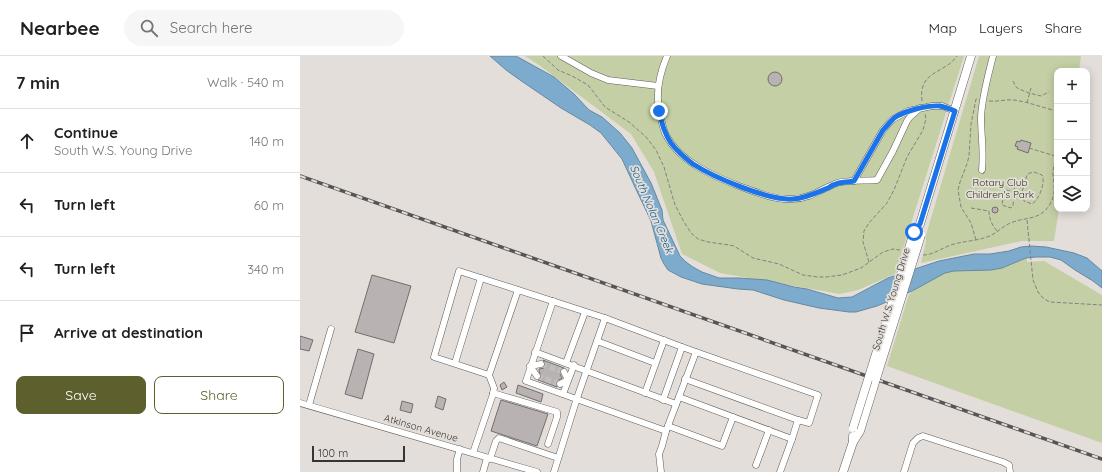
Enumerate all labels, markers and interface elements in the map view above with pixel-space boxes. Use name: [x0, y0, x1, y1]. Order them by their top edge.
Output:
search box: [124, 10, 404, 46]
text: Nearbee: [20, 16, 100, 40]
icon: search: [138, 17, 160, 39]
text: Search here: [170, 18, 253, 37]
text: Map: [928, 19, 957, 37]
text: Layers: [979, 19, 1023, 37]
text: Share: [1045, 19, 1082, 37]
map controls: [1054, 68, 1090, 212]
button: +: [1054, 68, 1090, 104]
text: 7 min: [16, 72, 60, 93]
text: Walk · 540 m: [207, 74, 284, 90]
route end: [650, 102, 668, 120]
button: −: [1054, 104, 1090, 140]
text: Continue: [54, 123, 118, 142]
icon: ahead: [16, 130, 38, 152]
text: 140 m: [249, 133, 284, 149]
button: locate: [1054, 140, 1090, 176]
text: South W.S. Young Drive: [54, 142, 192, 158]
water label: South Nolan Creek: [627, 163, 677, 256]
park label: Rotary Club Children's Park: [966, 176, 1034, 201]
button: layers: [1054, 176, 1090, 212]
icon: left: [16, 194, 38, 216]
text: Turn left: [54, 195, 116, 214]
text: 60 m: [254, 197, 284, 213]
route start: [905, 223, 923, 241]
street label: South W.S. Young Drive: [869, 246, 913, 352]
icon: left: [16, 258, 38, 280]
text: Turn left: [54, 259, 116, 278]
text: 340 m: [247, 261, 284, 277]
icon: arrive: [16, 322, 38, 344]
text: Arrive at destination: [54, 323, 203, 342]
button: Save: [16, 376, 146, 414]
button: Share: [154, 376, 284, 414]
street label: Atkinson Avenue: [382, 411, 460, 445]
scale bar: [312, 444, 405, 463]
text: 100 m: [318, 446, 348, 460]

